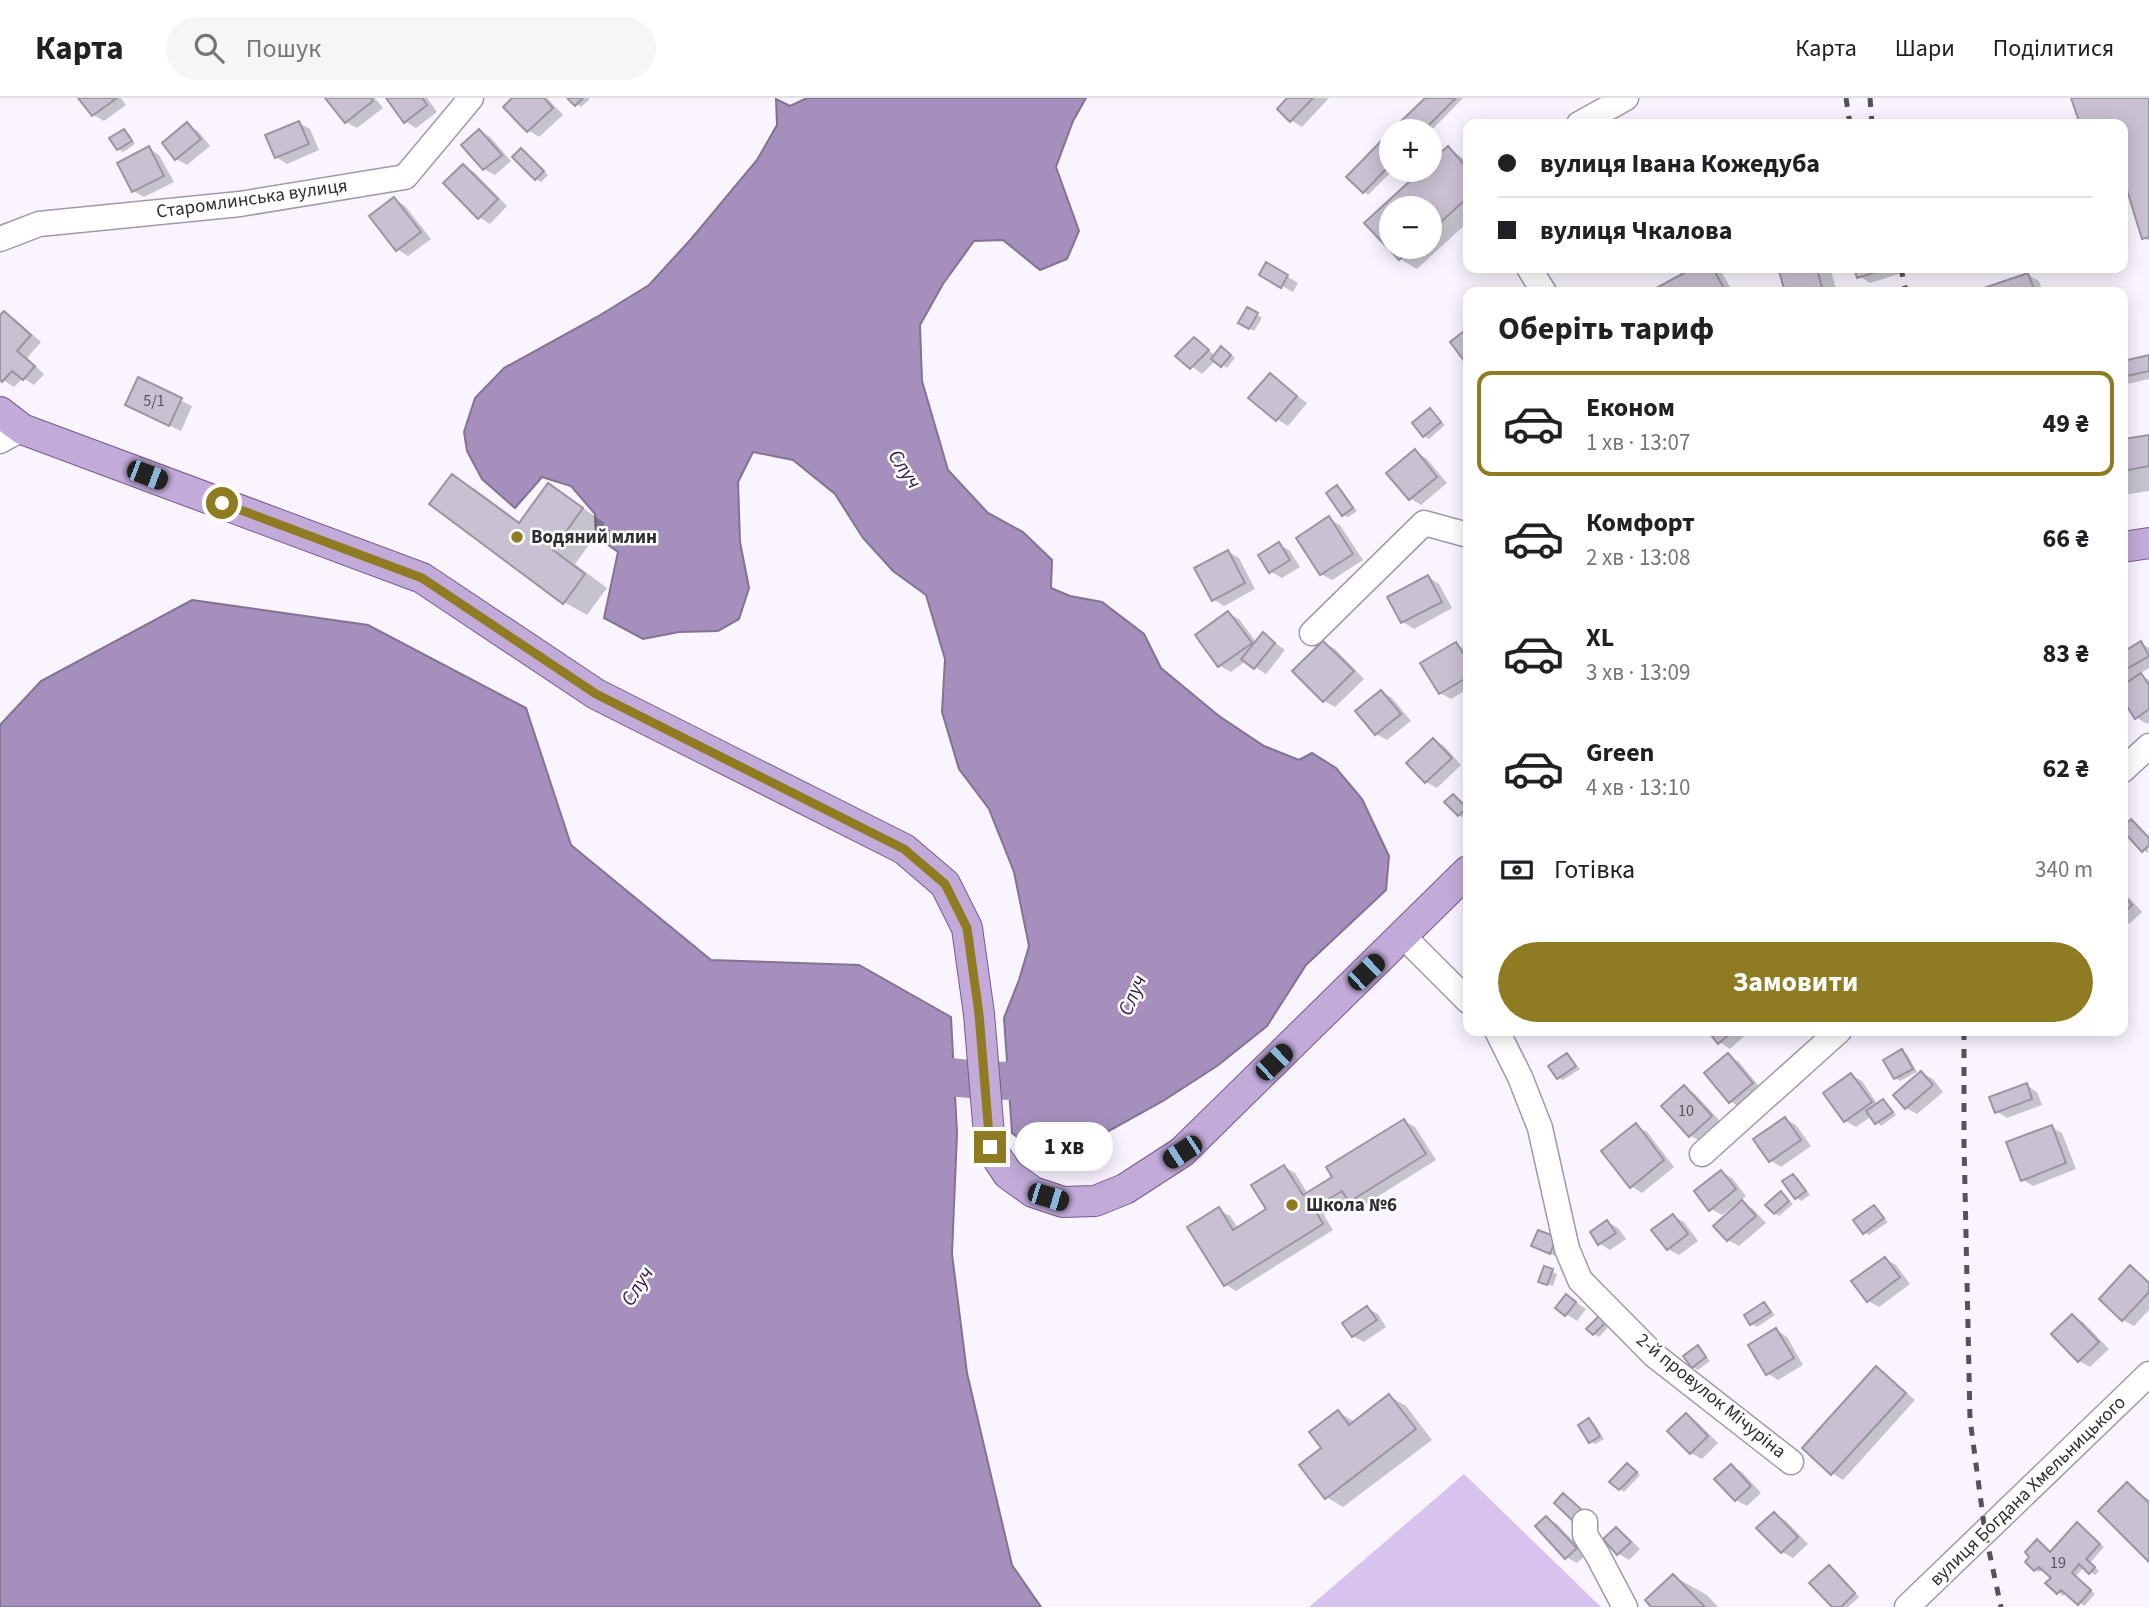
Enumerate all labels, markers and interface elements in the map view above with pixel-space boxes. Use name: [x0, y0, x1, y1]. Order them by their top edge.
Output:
search box: [166, 17, 656, 80]
text: Карта: [35, 25, 124, 72]
icon: search: [190, 29, 228, 67]
text: Пошук: [246, 30, 321, 67]
text: Карта: [1795, 31, 1857, 66]
text: Шари: [1895, 31, 1955, 66]
text: Поділитися: [1993, 31, 2114, 66]
map controls: [1379, 119, 1442, 259]
button: +: [1379, 119, 1442, 182]
text: вулиця Івана Кожедуба: [1540, 145, 1820, 182]
street label: Старомлинська вулиця: [155, 172, 349, 226]
button: −: [1379, 196, 1442, 259]
text: вулиця Чкалова: [1540, 212, 1732, 249]
text: Оберіть тариф: [1498, 306, 1714, 352]
text: Економ: [1586, 389, 1675, 426]
house number: 5/1: [143, 390, 165, 412]
icon: car: [1502, 392, 1565, 455]
text: 49 ₴: [2043, 405, 2089, 442]
text: 1 хв · 13:07: [1586, 426, 1690, 459]
water label: Случ: [881, 443, 929, 495]
car: [124, 458, 171, 492]
route start: [206, 487, 238, 519]
text: Комфорт: [1586, 504, 1695, 541]
icon: car: [1502, 507, 1565, 570]
text: 66 ₴: [2043, 520, 2089, 557]
place label: Водяний млин: [531, 524, 657, 551]
marker: Водяний млин: [509, 529, 525, 545]
text: 2 хв · 13:08: [1586, 541, 1690, 574]
text: XL: [1586, 619, 1614, 656]
icon: car: [1502, 622, 1565, 685]
text: 83 ₴: [2043, 635, 2089, 672]
text: 3 хв · 13:09: [1586, 656, 1690, 689]
text: Green: [1586, 734, 1654, 771]
icon: car: [1502, 737, 1565, 800]
text: 62 ₴: [2043, 750, 2089, 787]
text: 4 хв · 13:10: [1586, 771, 1690, 804]
icon: cash: [1498, 851, 1536, 889]
text: Готівка: [1554, 851, 1635, 888]
text: 340 m: [2035, 853, 2093, 886]
button: Замовити: [1498, 942, 2093, 1022]
car: [1344, 950, 1389, 994]
water label: Случ: [1110, 970, 1154, 1020]
car: [1252, 1040, 1297, 1084]
house number: 10: [1678, 1100, 1694, 1122]
callout: 1 хв: [1014, 1122, 1112, 1172]
text: 1 хв: [1044, 1130, 1084, 1163]
route end: [974, 1131, 1006, 1163]
car: [1159, 1132, 1206, 1172]
car: [1025, 1181, 1072, 1213]
place label: Школа №6: [1306, 1192, 1397, 1219]
marker: Школа №6: [1284, 1197, 1300, 1213]
water label: Случ: [613, 1260, 661, 1312]
street label: 2-й провулок Мічуріна: [1630, 1327, 1792, 1465]
street label: вулиця Богдана Хмельницького: [1924, 1390, 2132, 1592]
house number: 19: [2050, 1552, 2066, 1574]

